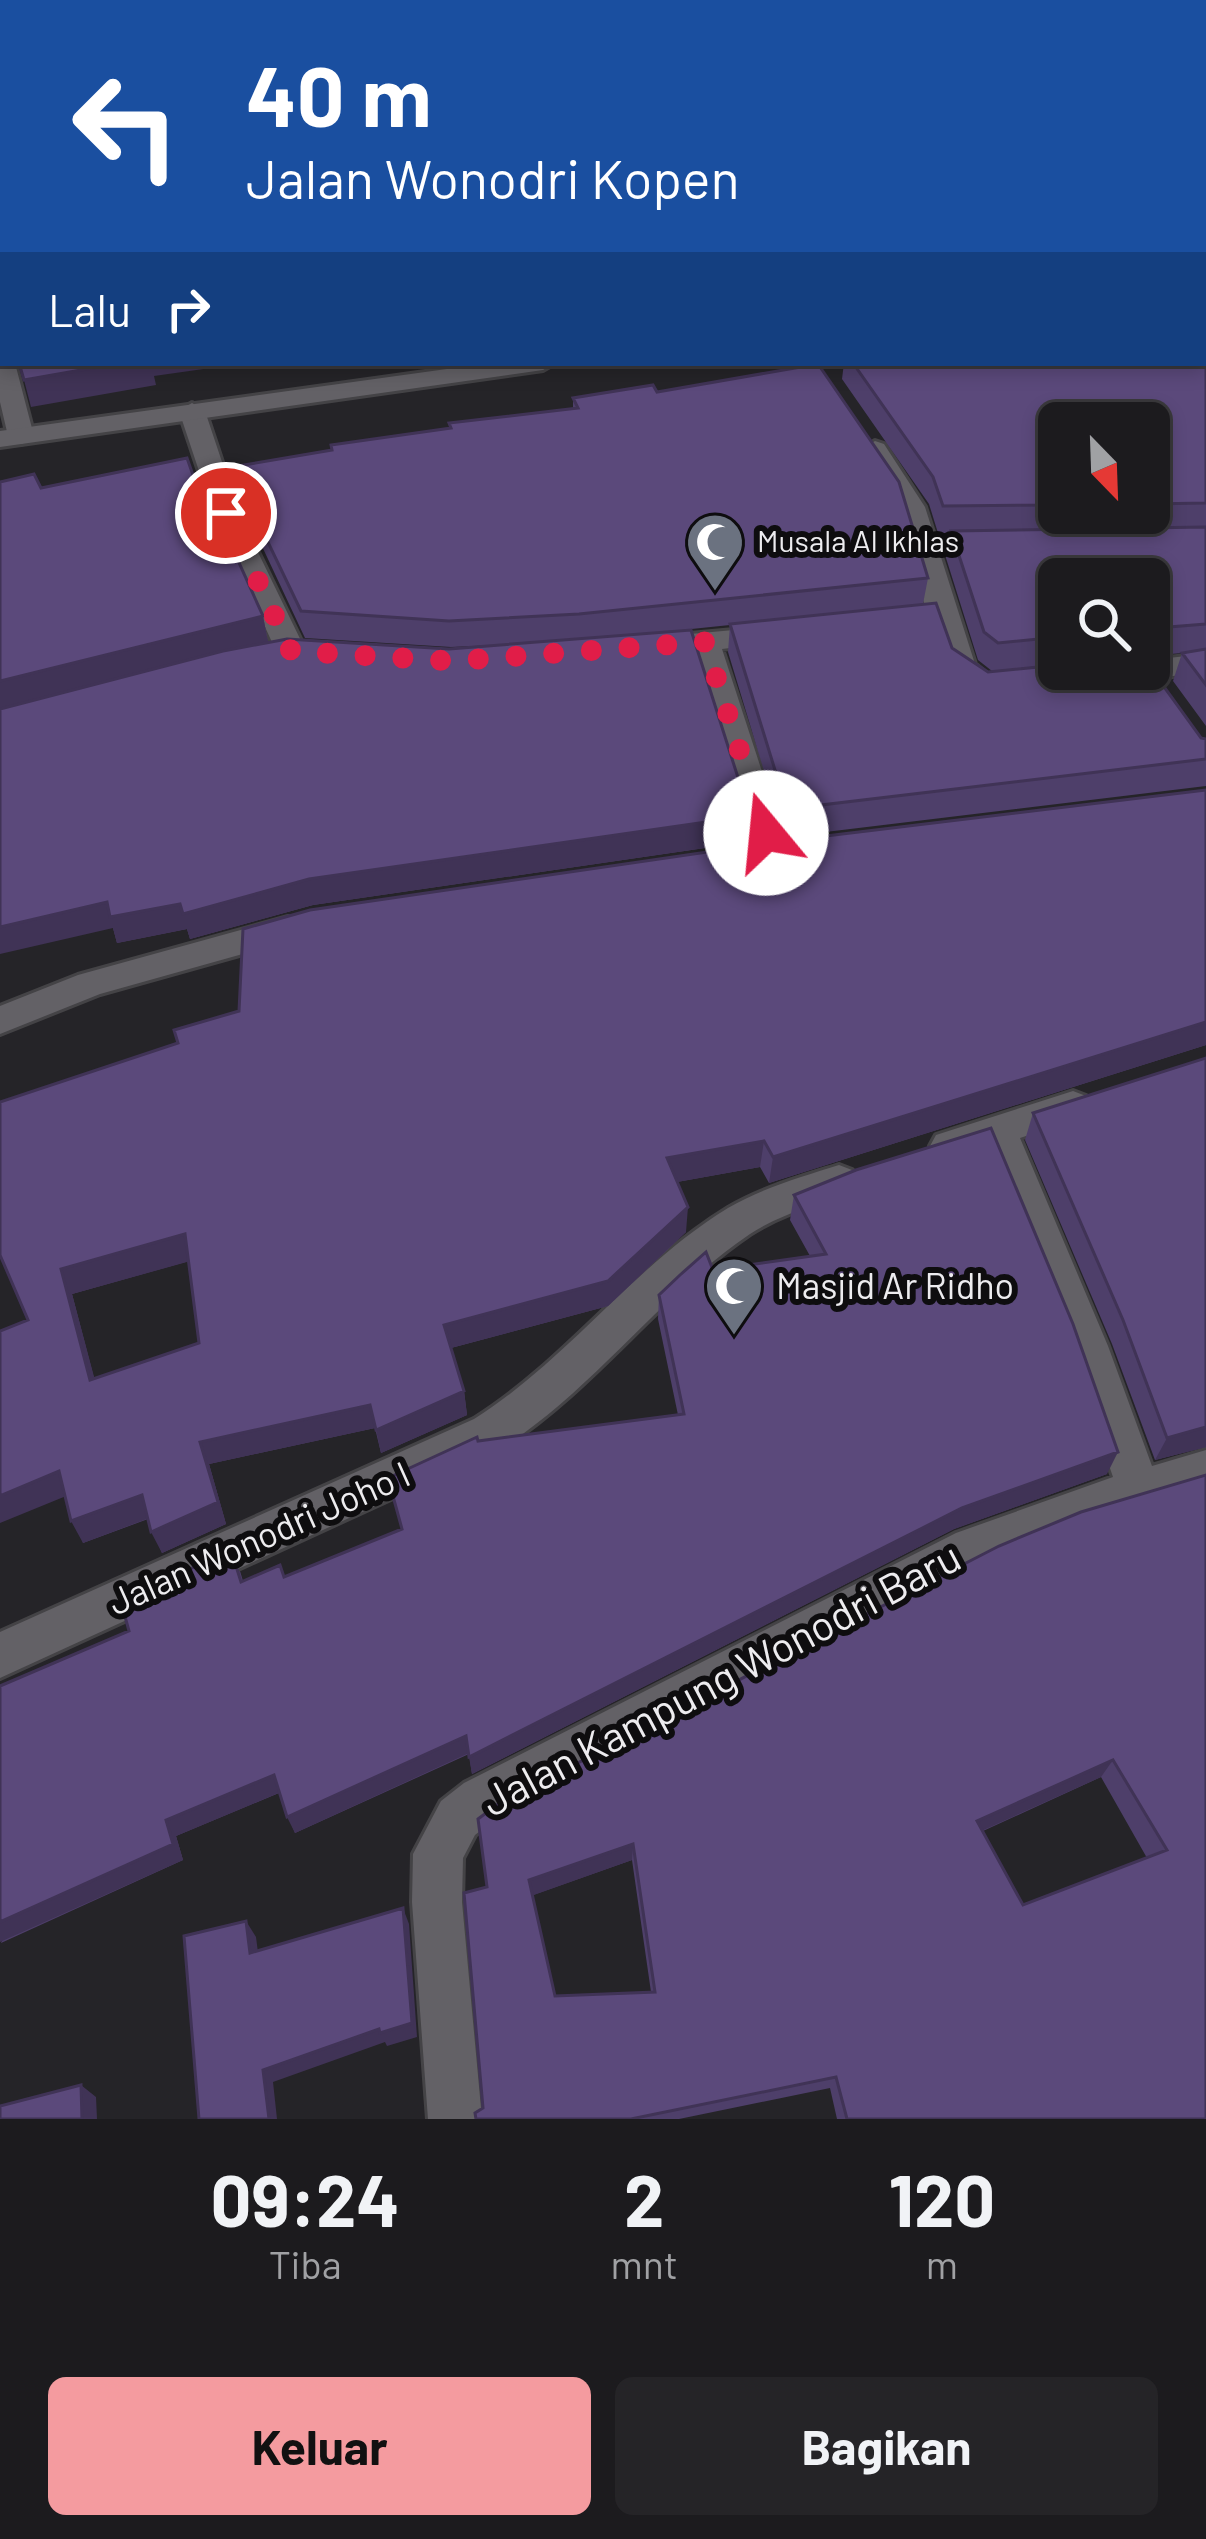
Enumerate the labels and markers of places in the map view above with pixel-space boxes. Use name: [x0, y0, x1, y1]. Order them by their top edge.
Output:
pin: [175, 462, 277, 564]
mosque icon: Musala Al Ikhlas: [684, 511, 746, 593]
place label: Musala Al Ikhlas: [757, 522, 959, 558]
mosque icon: Masjid Ar Ridho: [703, 1255, 765, 1337]
place label: Masjid Ar Ridho: [776, 1263, 1014, 1306]

